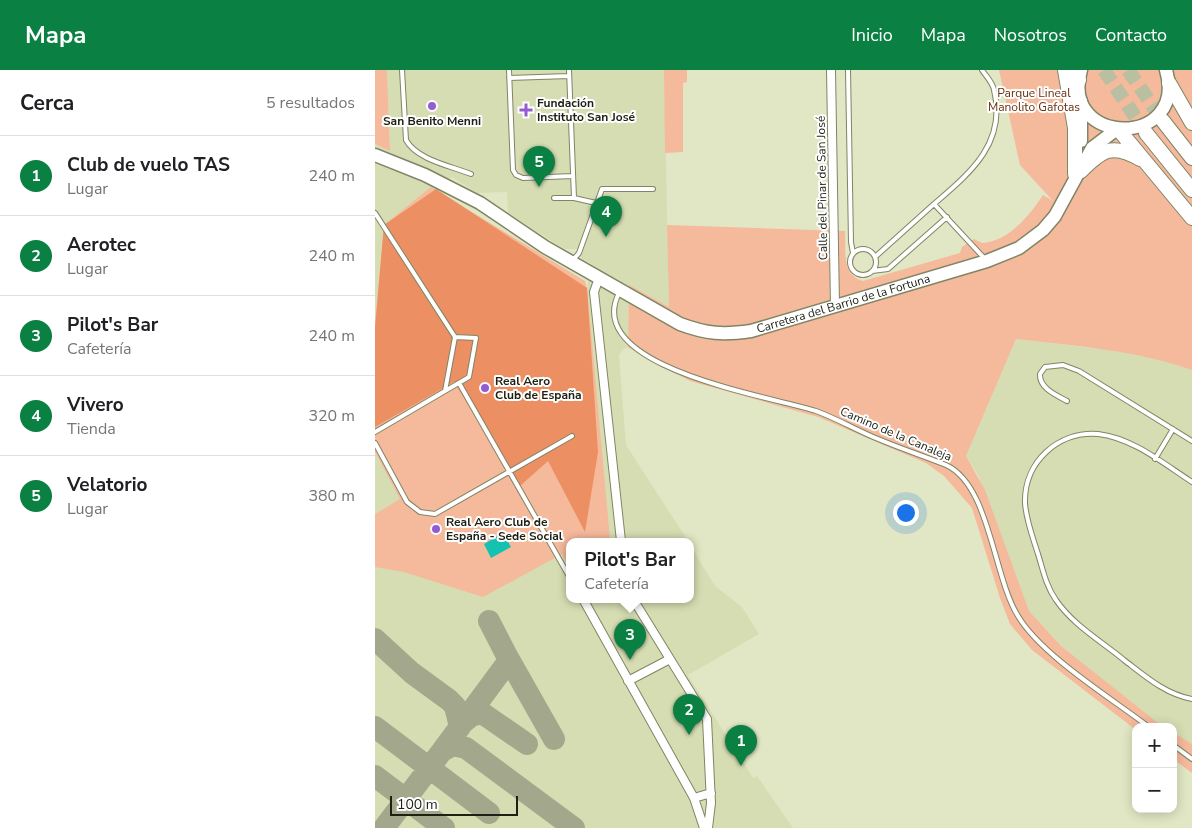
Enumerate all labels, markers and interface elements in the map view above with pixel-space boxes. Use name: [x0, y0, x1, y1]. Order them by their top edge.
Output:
text: Mapa: [25, 19, 87, 51]
text: Inicio: [851, 23, 893, 47]
text: Mapa: [921, 23, 966, 47]
text: Nosotros: [994, 23, 1067, 47]
text: Contacto: [1095, 23, 1167, 47]
park label: Parque Lineal Manolito Gafotas: [988, 85, 1080, 115]
text: Cerca: [20, 89, 74, 117]
text: 5 resultados: [266, 92, 355, 114]
place label: Fundación Instituto San José: [537, 95, 636, 125]
marker: San Benito Menni: [426, 100, 438, 112]
marker: Fundación Instituto San José: [519, 103, 533, 117]
place label: San Benito Menni: [383, 113, 481, 129]
street label: Calle del Pinar de San José: [813, 116, 831, 260]
pin: 5: [523, 146, 555, 187]
text: Club de vuelo TAS: [67, 152, 230, 178]
text: 1: [31, 165, 41, 187]
text: 240 m: [308, 165, 355, 187]
text: Lugar: [67, 178, 108, 200]
pin: 4: [590, 196, 622, 237]
text: Aerotec: [67, 232, 136, 258]
text: 2: [31, 245, 41, 267]
text: 240 m: [308, 245, 355, 267]
text: Lugar: [67, 258, 108, 280]
street label: Carretera del Barrio de la Fortuna: [754, 270, 932, 337]
text: Pilot's Bar: [67, 312, 158, 338]
text: 3: [31, 325, 41, 347]
text: 240 m: [308, 325, 355, 347]
text: Cafetería: [67, 338, 132, 360]
place label: Real Aero Club de España: [495, 373, 582, 403]
marker: Real Aero Club de España: [479, 382, 491, 394]
text: Vivero: [67, 392, 124, 418]
street label: Camino de la Canaleja: [838, 403, 954, 465]
text: 4: [31, 405, 41, 427]
text: 320 m: [308, 405, 355, 427]
text: Tienda: [67, 418, 116, 440]
text: Velatorio: [67, 472, 147, 498]
text: 5: [31, 485, 41, 507]
text: 380 m: [308, 485, 355, 507]
text: Lugar: [67, 498, 108, 520]
your location: [893, 500, 919, 526]
place label: Real Aero Club de España - Sede Social: [446, 514, 563, 544]
marker: Real Aero Club de España - Sede Social: [430, 523, 442, 535]
popup: [566, 538, 694, 603]
text: Pilot's Bar: [584, 547, 676, 573]
text: Cafetería: [584, 573, 649, 595]
pin: 3: [614, 619, 646, 660]
pin: 2: [673, 694, 705, 735]
map controls: [1132, 723, 1177, 813]
button: +: [1132, 723, 1177, 768]
pin: 1: [725, 725, 757, 766]
button: −: [1132, 768, 1177, 813]
scale bar: [390, 793, 517, 816]
text: 100 m: [397, 795, 438, 814]

